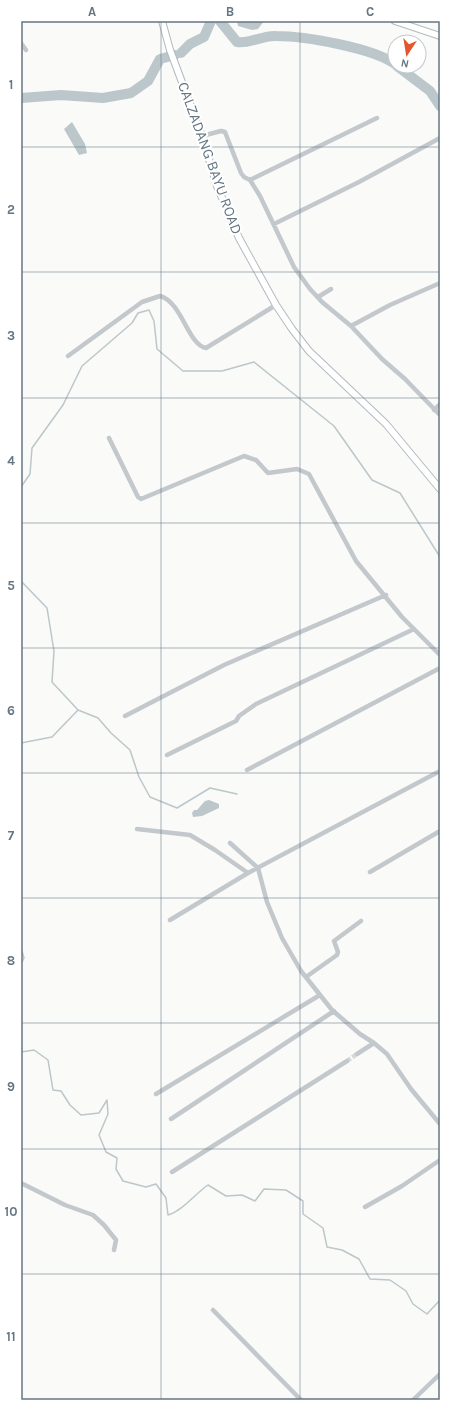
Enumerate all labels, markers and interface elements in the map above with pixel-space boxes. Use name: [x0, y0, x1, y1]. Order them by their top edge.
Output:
text: A: [88, 4, 96, 19]
text: B: [226, 4, 234, 19]
text: C: [366, 4, 374, 19]
north arrow: [387, 34, 427, 74]
text: N: [400, 56, 410, 70]
text: 1: [9, 77, 13, 92]
street label: CALZADANG BAYU ROAD: [174, 79, 246, 237]
text: 2: [7, 202, 15, 217]
text: 3: [7, 328, 15, 343]
text: 4: [7, 453, 15, 468]
text: 5: [7, 578, 15, 593]
text: 6: [7, 703, 15, 718]
text: 7: [8, 828, 15, 843]
text: 8: [7, 953, 15, 968]
text: 9: [7, 1079, 15, 1094]
text: 10: [5, 1204, 17, 1219]
text: 11: [6, 1329, 16, 1344]

